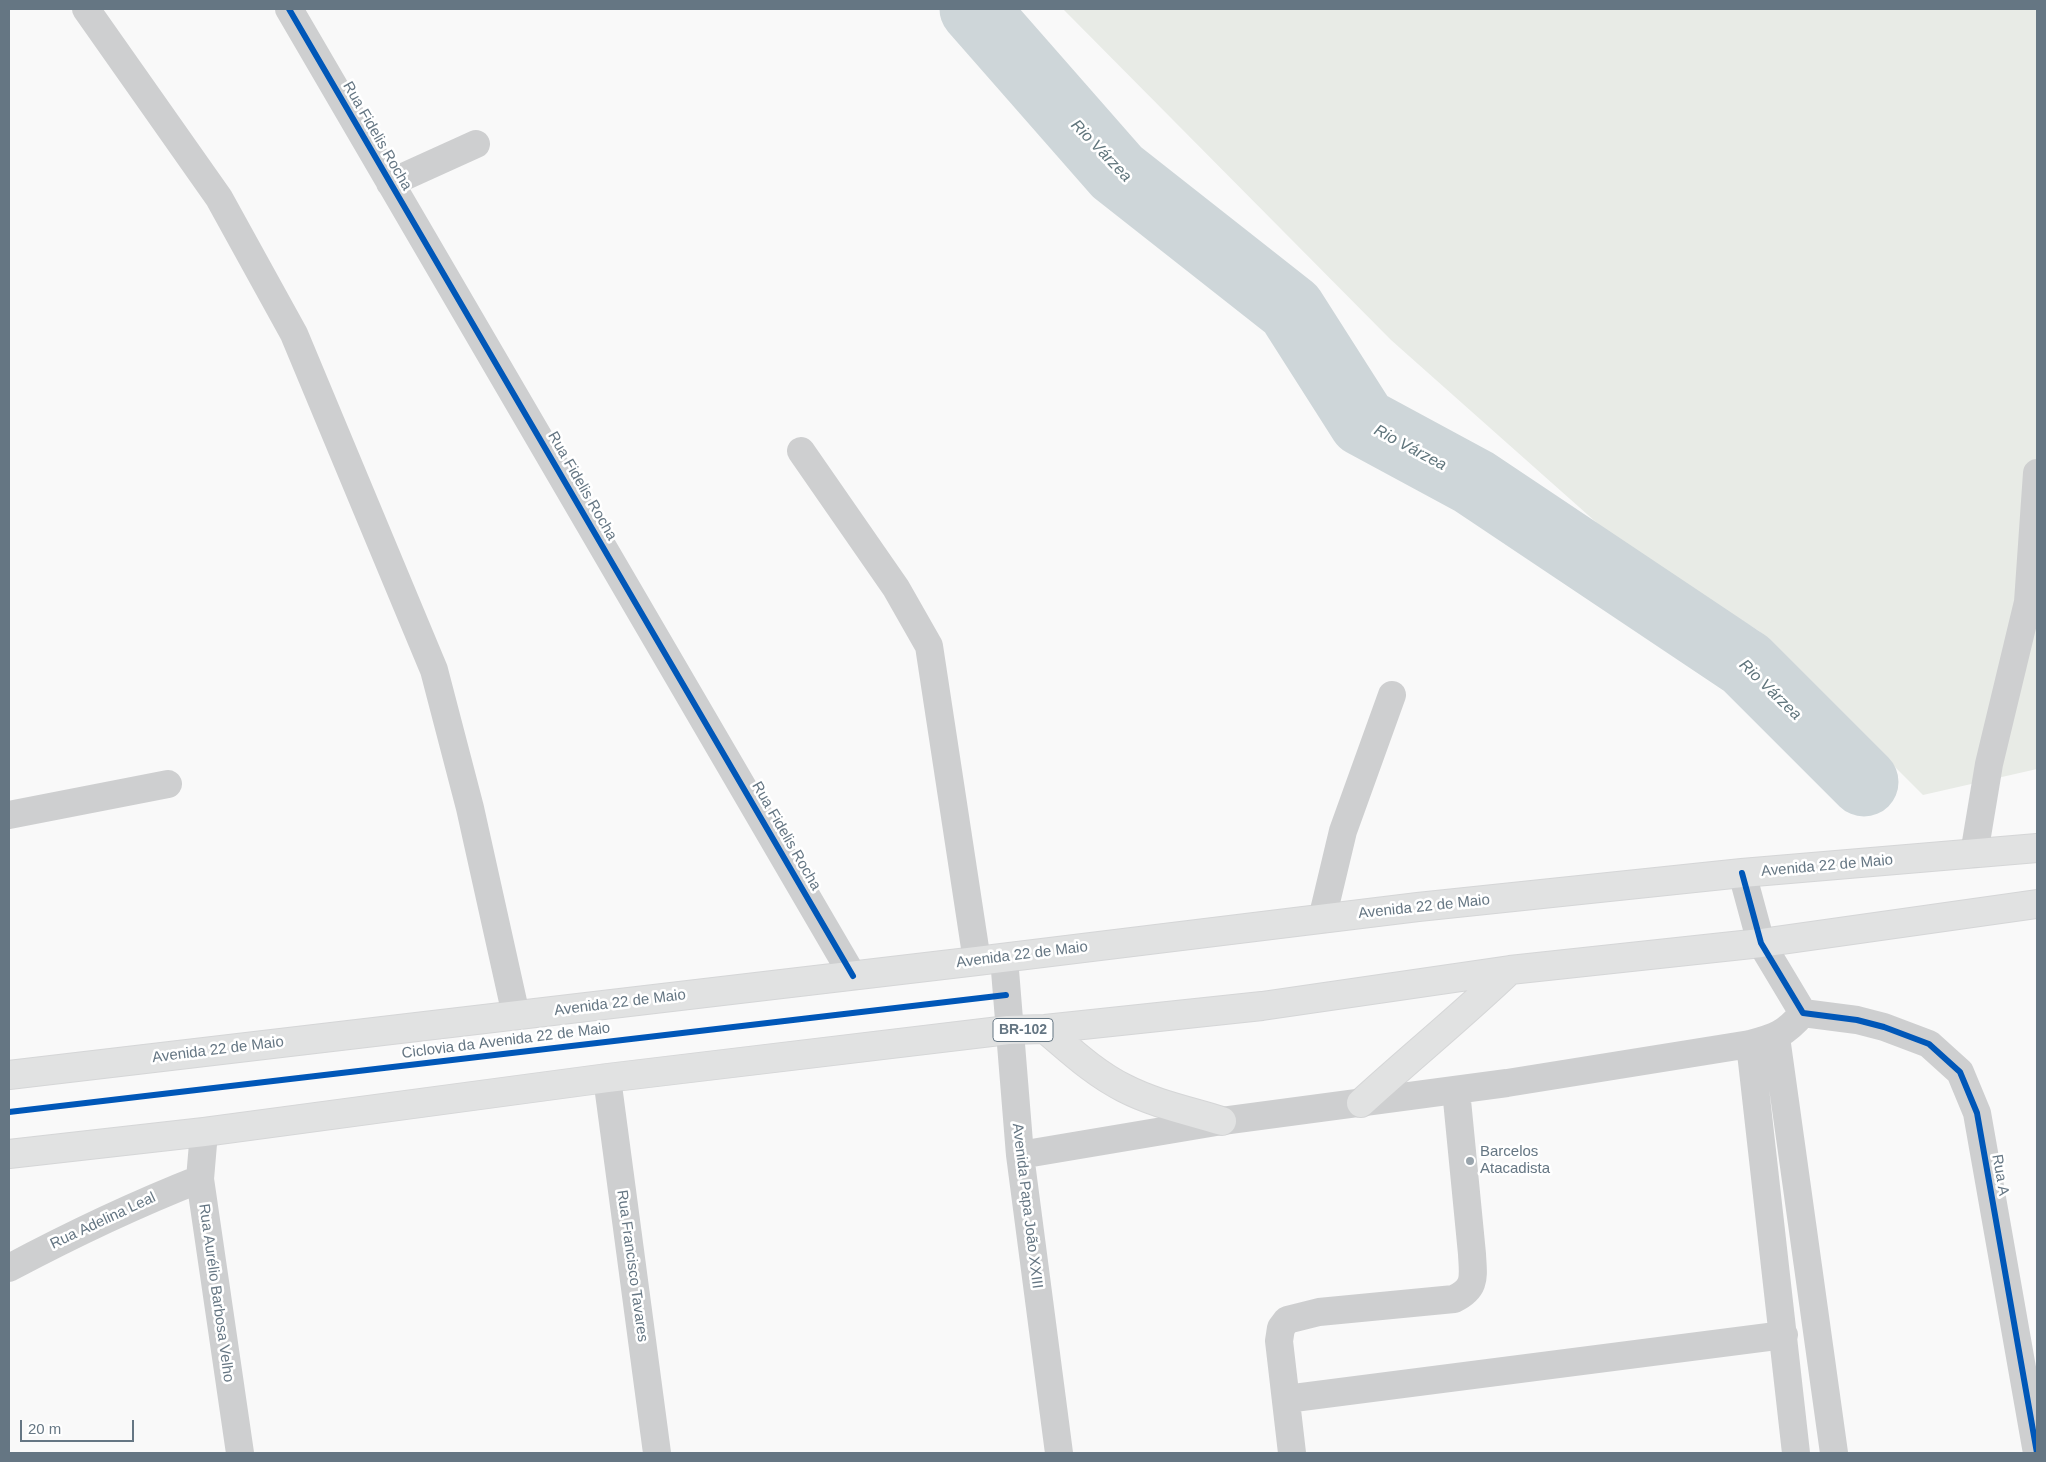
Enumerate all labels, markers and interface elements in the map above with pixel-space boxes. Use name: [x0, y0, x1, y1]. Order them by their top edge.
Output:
street label: Rua Fidelis Rocha: [339, 78, 415, 194]
water label: Rio Várzea: [1067, 116, 1135, 186]
water label: Rio Várzea: [1371, 421, 1449, 475]
street label: Rua Fidelis Rocha: [544, 428, 620, 544]
water label: Rio Várzea: [1735, 656, 1805, 724]
street label: Rua Fidelis Rocha: [748, 778, 824, 894]
street label: Avenida 22 de Maio: [1760, 851, 1894, 881]
street label: Avenida 22 de Maio: [1357, 891, 1491, 923]
street label: Avenida 22 de Maio: [955, 938, 1089, 972]
street label: Avenida 22 de Maio: [553, 986, 687, 1020]
road number: BR-102: [993, 1018, 1053, 1042]
street label: Ciclovia da Avenida 22 de Maio: [401, 1019, 611, 1063]
street label: Avenida 22 de Maio: [151, 1033, 285, 1067]
street label: Avenida Papa João XXIII: [1008, 1122, 1046, 1290]
place label: Barcelos Atacadista: [1480, 1143, 1550, 1178]
street label: Rua A: [1988, 1153, 2012, 1197]
marker: Barcelos Atacadista: [1464, 1155, 1476, 1167]
street label: Rua Adelina Leal: [47, 1189, 159, 1253]
street label: Rua Francisco Tavares: [612, 1189, 652, 1343]
street label: Rua Aurélio Barbosa Velho: [195, 1203, 237, 1383]
scale bar: [22, 1410, 136, 1442]
text: 20 m: [28, 1420, 61, 1437]

